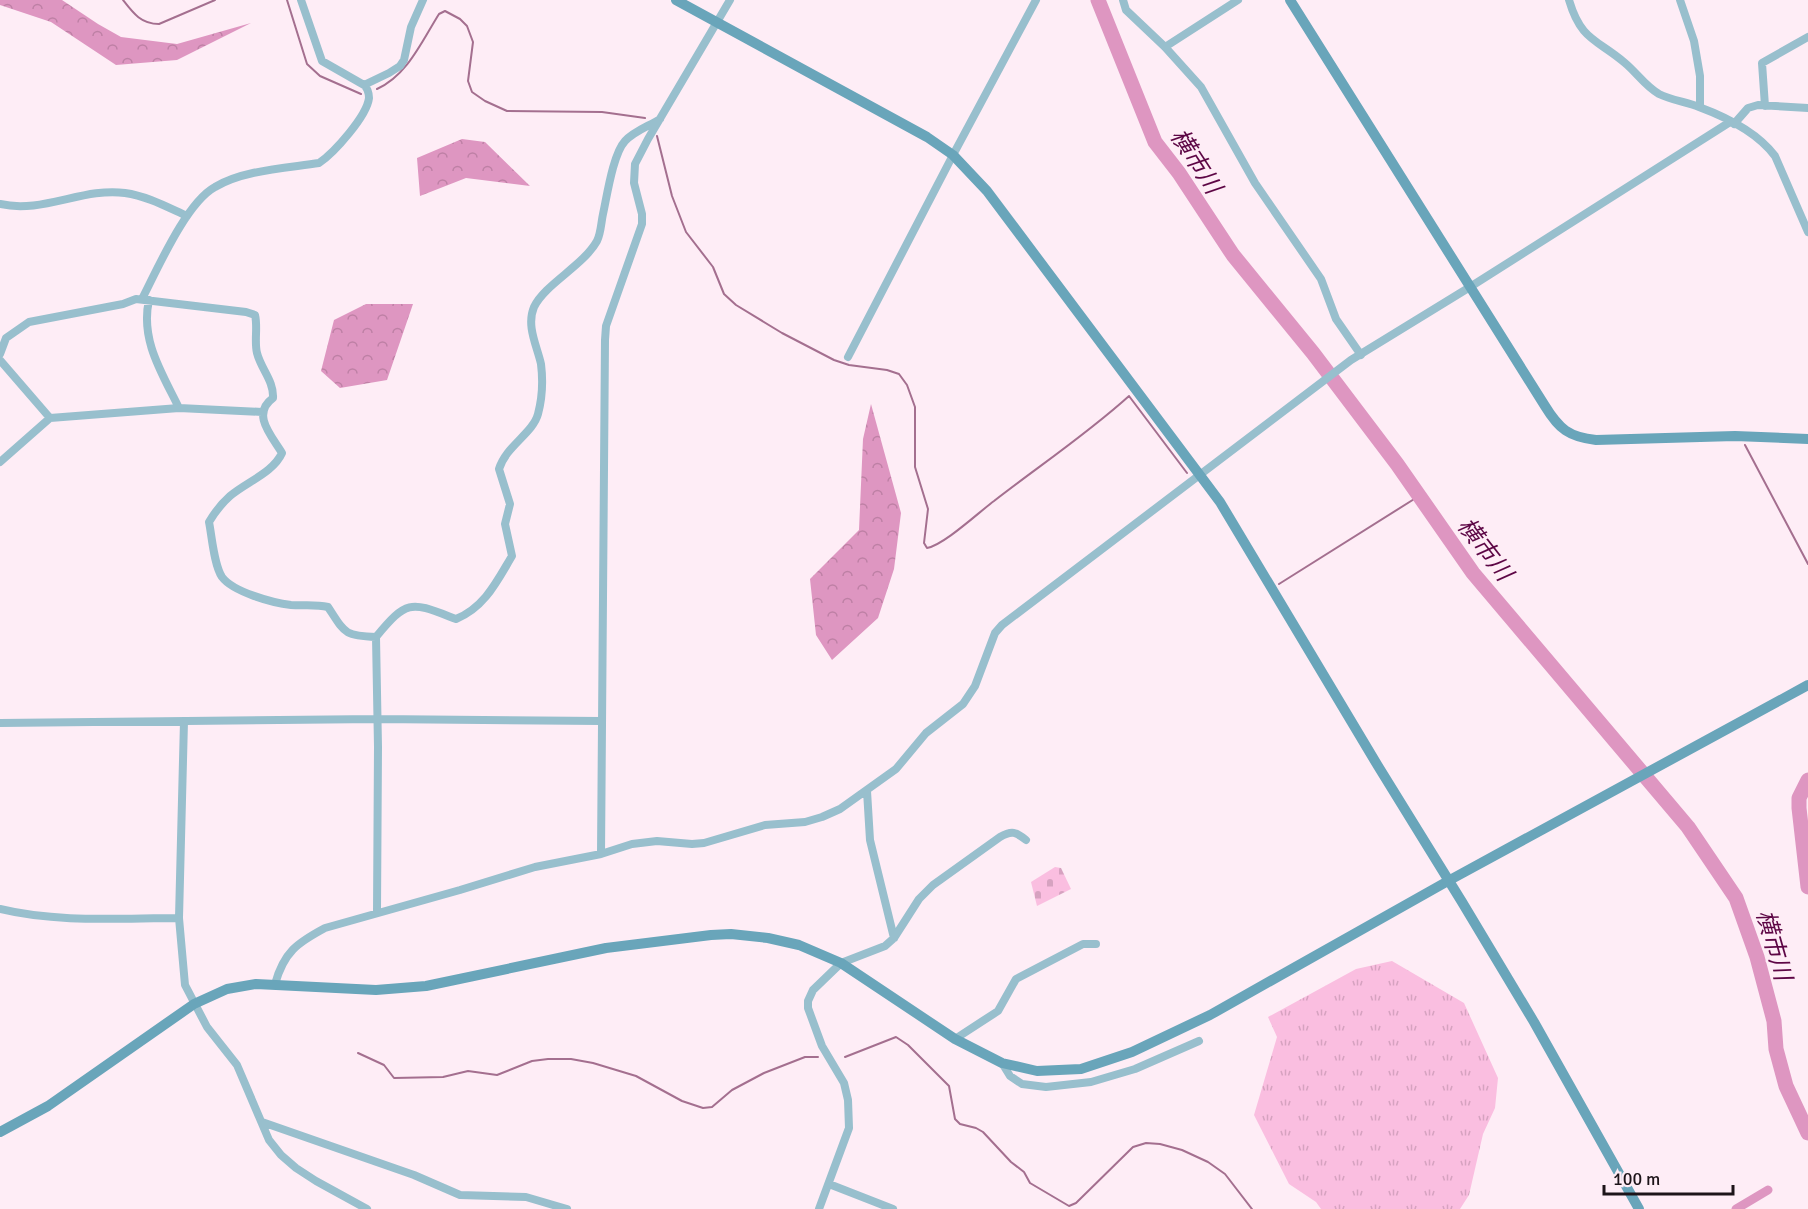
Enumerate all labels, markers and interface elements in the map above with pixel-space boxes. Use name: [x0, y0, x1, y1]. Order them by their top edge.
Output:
water label: 横市川: [1164, 123, 1230, 202]
water label: 横市川: [1451, 511, 1521, 589]
water label: 横市川: [1750, 906, 1799, 987]
scale bar: [1604, 1158, 1733, 1196]
text: 100 m: [1613, 1168, 1660, 1190]

